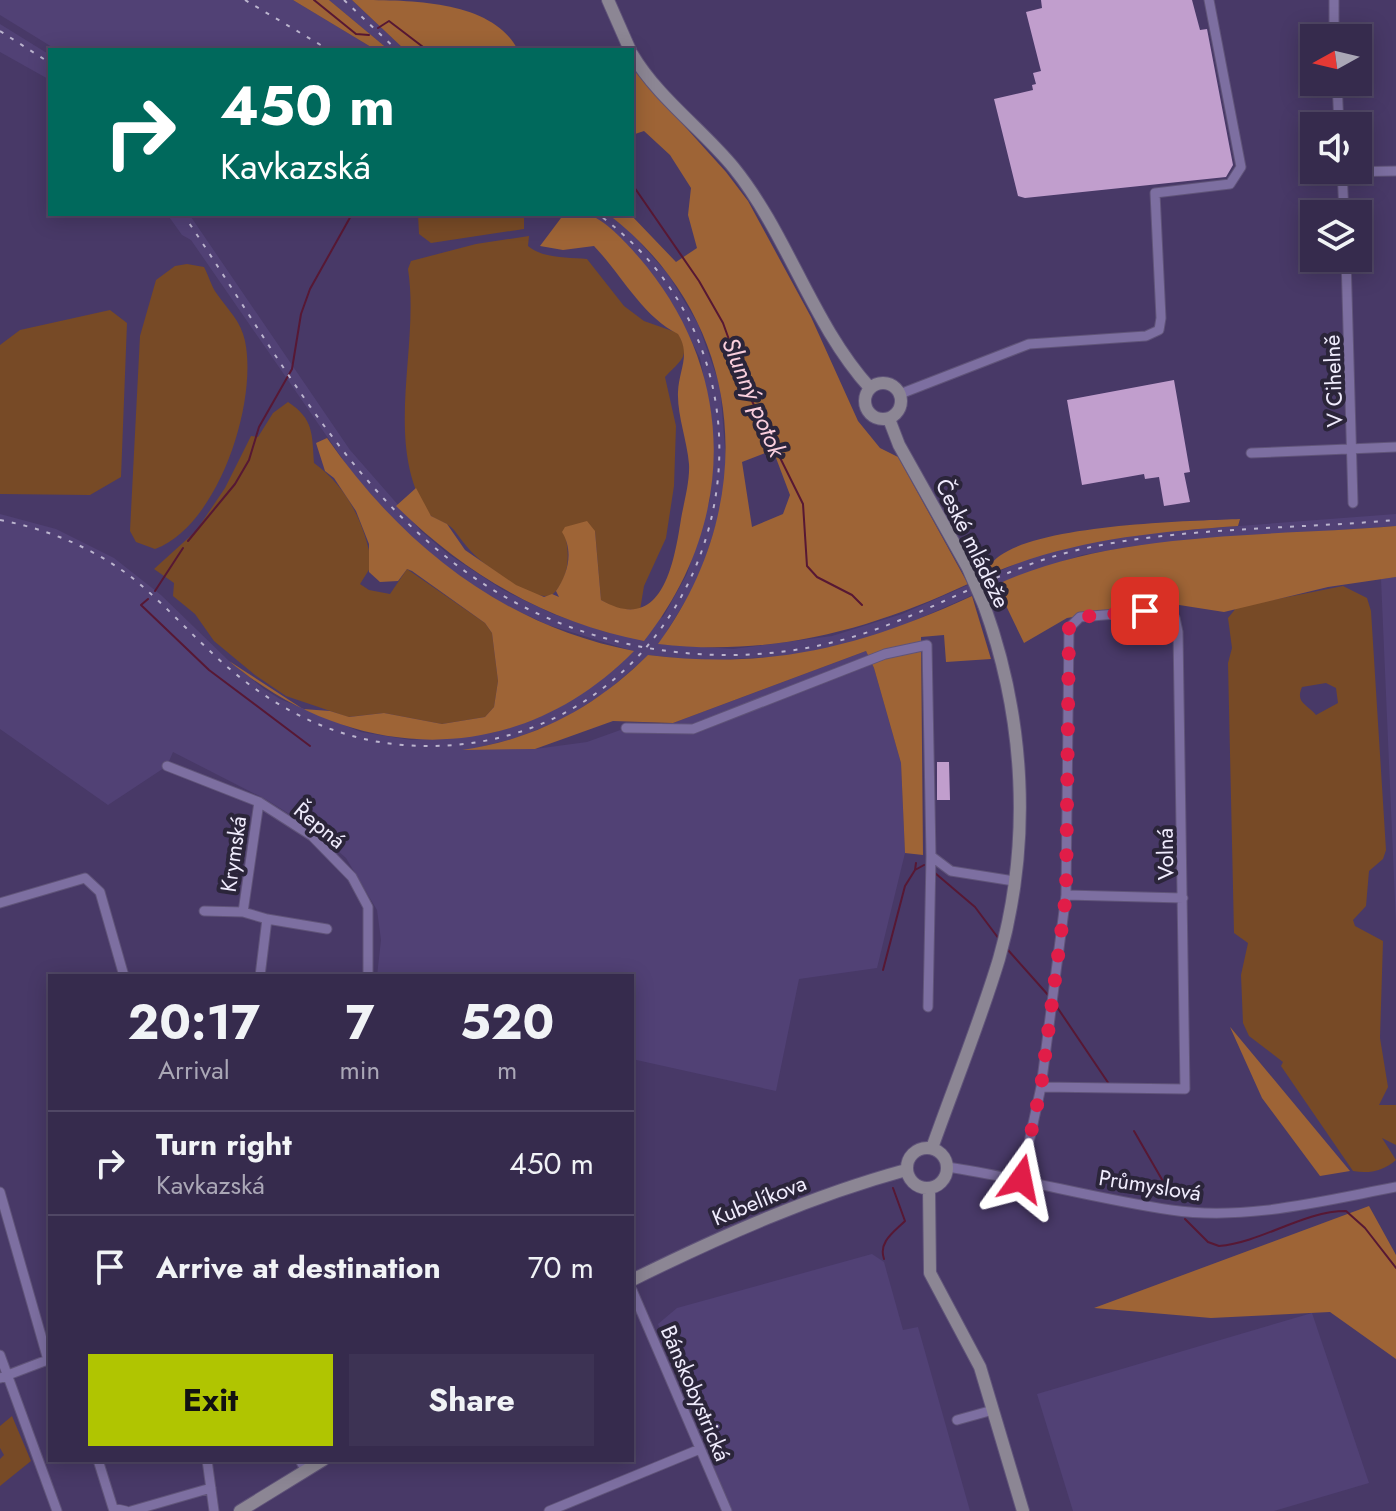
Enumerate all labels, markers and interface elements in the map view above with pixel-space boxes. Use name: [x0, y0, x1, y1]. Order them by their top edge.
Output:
north arrow: [1300, 24, 1372, 96]
map controls: [1300, 24, 1372, 272]
text: 450 m: [220, 65, 395, 146]
icon: right: [88, 80, 192, 184]
button: sound: [1300, 112, 1372, 184]
text: Kavkazská: [220, 140, 371, 192]
button: layers: [1300, 200, 1372, 272]
water label: Slunný potok: [713, 332, 796, 464]
street label: V Cihelně: [1315, 334, 1351, 428]
street label: České mládeže: [928, 473, 1018, 613]
pin: [1111, 577, 1179, 645]
icon: arrive: [1123, 589, 1167, 633]
street label: Řepná: [287, 794, 353, 856]
street label: Krymská: [212, 814, 254, 894]
street label: Volná: [1149, 828, 1181, 880]
text: 20:17: [128, 988, 260, 1057]
text: 7: [345, 988, 374, 1057]
text: 520: [460, 988, 554, 1057]
text: Arrival: [158, 1051, 230, 1089]
text: min: [340, 1051, 380, 1089]
text: m: [497, 1051, 517, 1089]
text: Turn right: [156, 1123, 292, 1166]
position arrow: [979, 1137, 1063, 1221]
icon: right: [88, 1141, 132, 1185]
text: 450 m: [509, 1142, 594, 1185]
street label: Průmyslová: [1096, 1161, 1204, 1209]
text: Kavkazská: [156, 1166, 265, 1204]
street label: Kubelíkova: [707, 1167, 811, 1233]
icon: arrive: [88, 1245, 132, 1289]
text: Arrive at destination: [156, 1246, 441, 1289]
text: 70 m: [528, 1246, 594, 1289]
street label: Bánskobystrická: [653, 1320, 739, 1466]
button: Exit: [88, 1354, 333, 1446]
button: Share: [349, 1354, 594, 1446]

